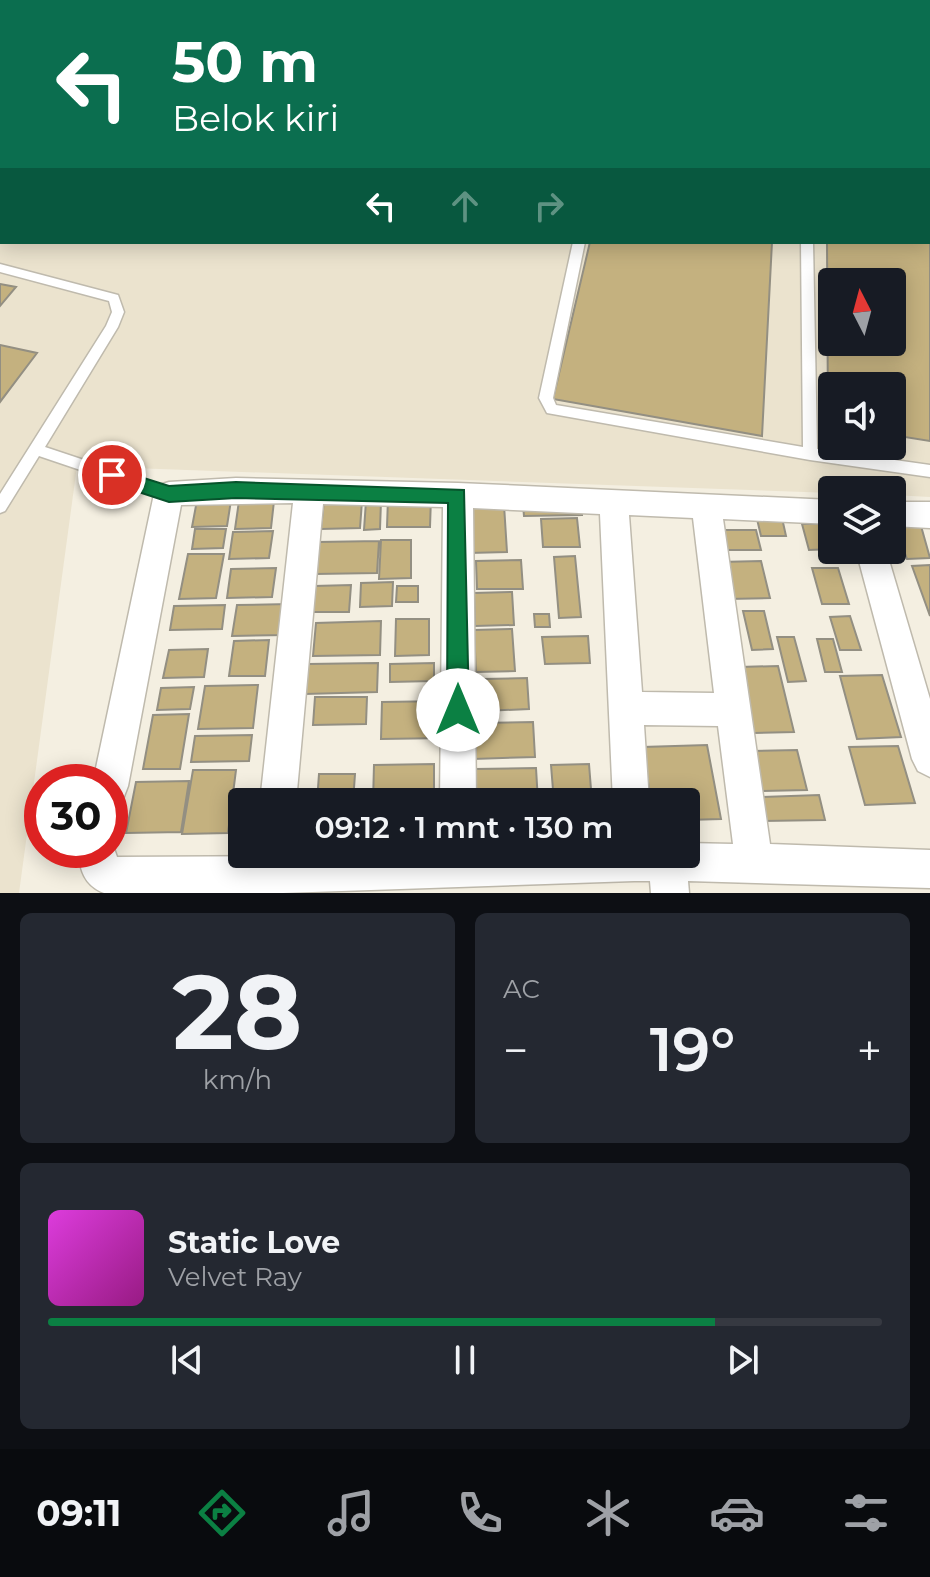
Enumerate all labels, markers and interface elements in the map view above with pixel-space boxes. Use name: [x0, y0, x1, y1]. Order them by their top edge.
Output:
text: 50 m: [172, 28, 318, 96]
icon: left: [40, 32, 144, 136]
text: Belok kiri: [172, 96, 339, 140]
icon: left: [359, 184, 403, 228]
icon: ahead: [443, 184, 487, 228]
icon: right: [527, 184, 571, 228]
north arrow: [818, 268, 906, 356]
map controls: [818, 268, 906, 564]
button: sound: [818, 372, 906, 460]
pin: [78, 441, 146, 509]
icon: arrive: [90, 453, 134, 497]
button: layers: [818, 476, 906, 564]
position arrow: [416, 668, 500, 752]
speed limit sign: 30: [24, 764, 128, 868]
text: 09:12 · 1 mnt · 130 m: [315, 809, 613, 846]
text: 28: [172, 948, 303, 1075]
text: AC: [503, 973, 540, 1005]
text: 19°: [650, 1013, 735, 1086]
text: −: [503, 1023, 528, 1077]
text: +: [857, 1023, 882, 1077]
text: km/h: [203, 1064, 272, 1096]
text: Static Love: [168, 1224, 340, 1261]
text: Velvet Ray: [168, 1261, 302, 1293]
icon: previous: [165, 1338, 209, 1382]
icon: pause: [443, 1338, 487, 1382]
icon: next: [721, 1338, 765, 1382]
icon: directions: [194, 1485, 250, 1541]
icon: music: [323, 1485, 379, 1541]
icon: phone: [452, 1485, 508, 1541]
icon: climate: [580, 1485, 636, 1541]
icon: car: [709, 1485, 765, 1541]
icon: filters: [838, 1485, 894, 1541]
text: 09:11: [36, 1491, 121, 1535]

